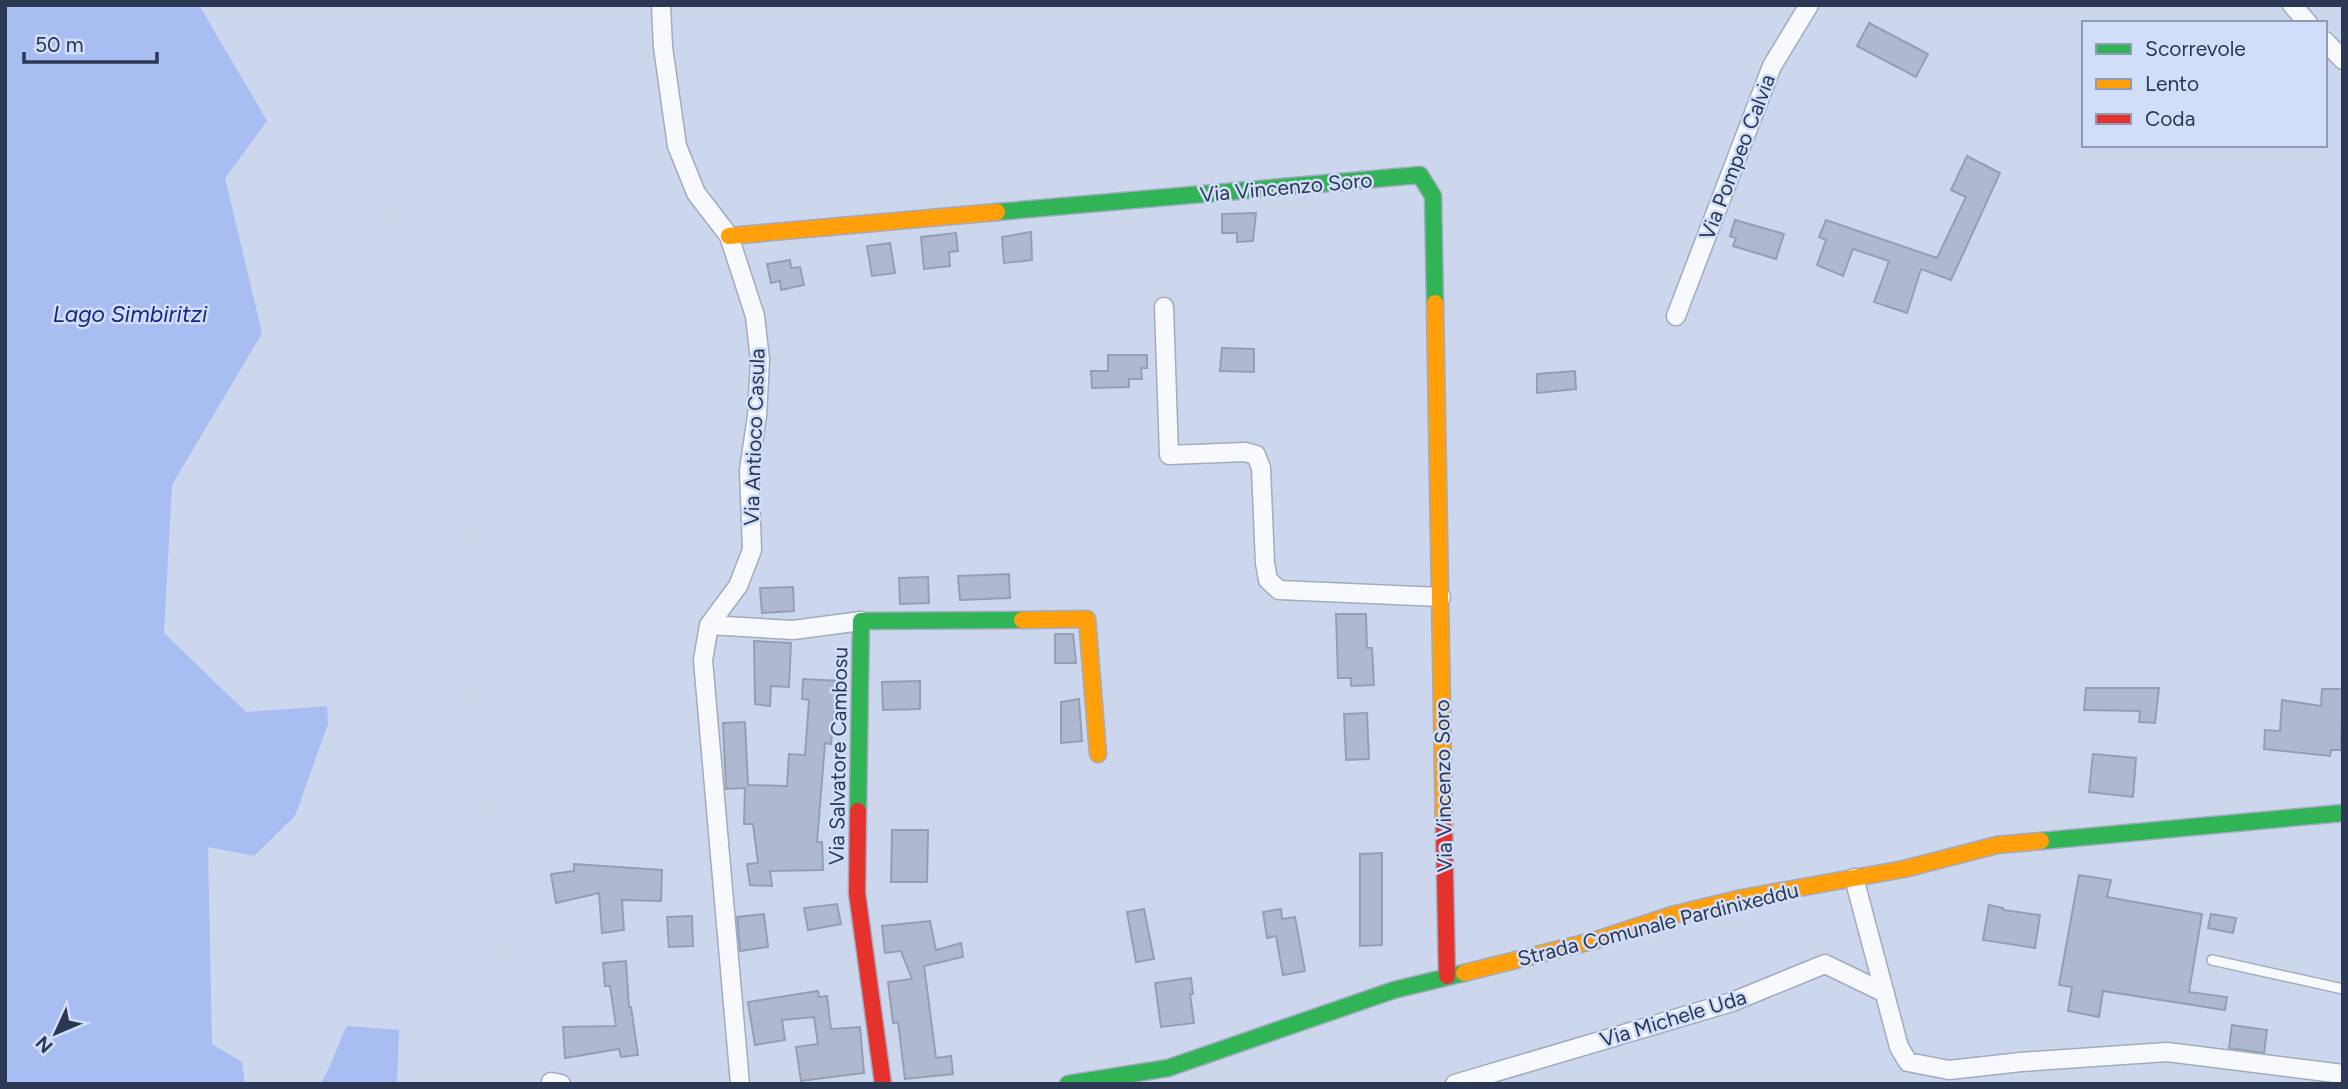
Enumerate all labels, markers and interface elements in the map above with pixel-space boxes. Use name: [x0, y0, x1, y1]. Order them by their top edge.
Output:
scale bar: [24, 21, 158, 65]
legend: [2082, 21, 2327, 147]
text: 50 m: [35, 32, 84, 57]
text: Scorrevole: [2145, 36, 2246, 61]
street label: Via Pompeo Calvia: [1694, 71, 1780, 243]
text: Lento: [2145, 71, 2199, 96]
text: Coda: [2145, 106, 2195, 131]
street label: Via Vincenzo Soro: [1199, 167, 1373, 207]
water label: Lago Simbiritzi: [53, 300, 208, 328]
street label: Via Antioco Casula: [738, 348, 770, 526]
street label: Via Salvatore Cambosu: [824, 647, 852, 865]
street label: Via Vincenzo Soro: [1429, 699, 1457, 873]
street label: Strada Comunale Pardinixeddu: [1515, 877, 1801, 971]
street label: Via Michele Uda: [1597, 984, 1749, 1052]
north arrow: [21, 998, 91, 1068]
text: N: [31, 1031, 58, 1058]

